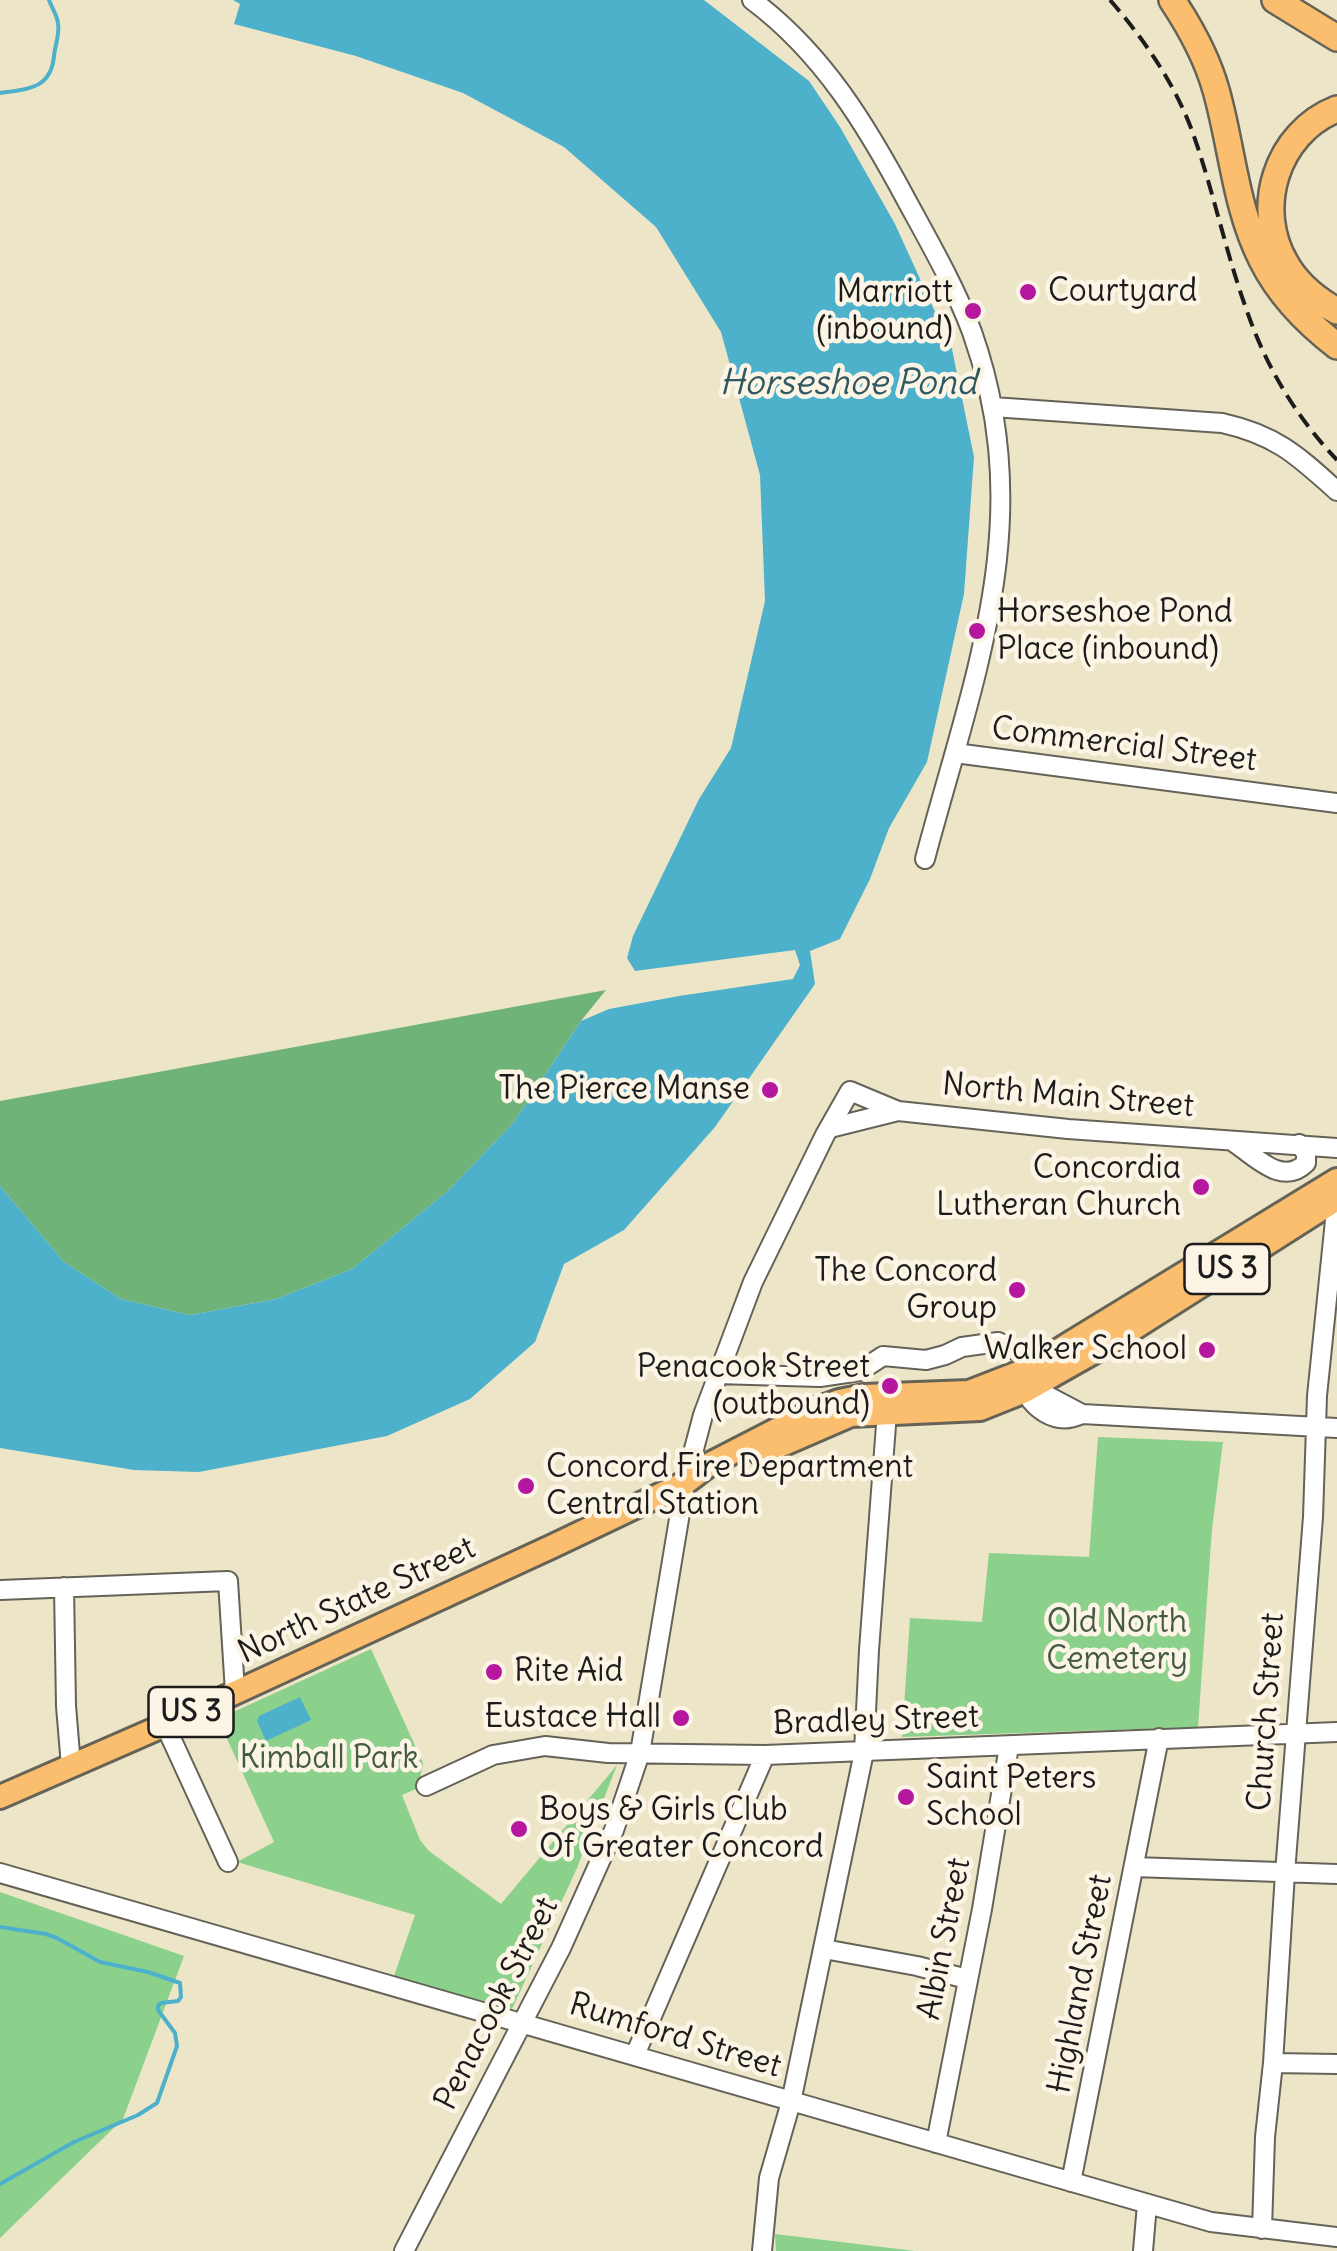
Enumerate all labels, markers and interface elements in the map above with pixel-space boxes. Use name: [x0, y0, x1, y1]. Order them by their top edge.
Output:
place label: Courtyard: [1048, 273, 1197, 311]
place label: Marriott (inbound): [816, 274, 953, 349]
marker: Courtyard: [1017, 281, 1039, 303]
marker: Marriott (inbound): [962, 300, 984, 322]
water label: Horseshoe Pond: [719, 363, 977, 405]
place label: Horseshoe Pond Place (inbound): [997, 594, 1233, 669]
marker: Horseshoe Pond Place (inbound): [966, 620, 988, 642]
street label: Commercial Street: [989, 710, 1259, 780]
street label: North Main Street: [941, 1066, 1195, 1126]
place label: The Pierce Manse: [499, 1071, 750, 1109]
marker: The Pierce Manse: [759, 1079, 781, 1101]
place label: Concordia Lutheran Church: [936, 1150, 1181, 1225]
marker: Concordia Lutheran Church: [1190, 1176, 1212, 1198]
road number: US 3: [1184, 1244, 1270, 1294]
place label: The Concord Group: [814, 1253, 997, 1328]
marker: The Concord Group: [1006, 1279, 1028, 1301]
place label: Walker School: [984, 1331, 1187, 1369]
marker: Walker School: [1196, 1339, 1218, 1361]
place label: Penacook Street (outbound): [637, 1349, 870, 1424]
marker: Penacook Street (outbound): [879, 1375, 901, 1397]
place label: Concord Fire Department Central Station: [546, 1449, 913, 1524]
marker: Concord Fire Department Central Station: [515, 1475, 537, 1497]
street label: North State Street: [233, 1529, 481, 1673]
park label: Old North Cemetery: [1046, 1604, 1188, 1679]
street label: Church Street: [1241, 1612, 1293, 1812]
place label: Rite Aid: [514, 1653, 623, 1691]
marker: Rite Aid: [483, 1661, 505, 1683]
road number: US 3: [148, 1687, 234, 1737]
street label: Bradley Street: [772, 1698, 980, 1744]
place label: Eustace Hall: [484, 1699, 661, 1737]
marker: Eustace Hall: [670, 1707, 692, 1729]
park label: Kimball Park: [239, 1740, 419, 1778]
place label: Saint Peters School: [926, 1760, 1096, 1835]
marker: Saint Peters School: [895, 1786, 917, 1808]
place label: Boys & Girls Club Of Greater Concord: [539, 1792, 824, 1867]
marker: Boys & Girls Club Of Greater Concord: [508, 1818, 530, 1840]
street label: Albin Street: [910, 1855, 980, 2023]
street label: Highland Street: [1041, 1871, 1121, 2097]
street label: Penacook Street: [427, 1891, 567, 2117]
street label: Rumford Street: [564, 1986, 786, 2086]

